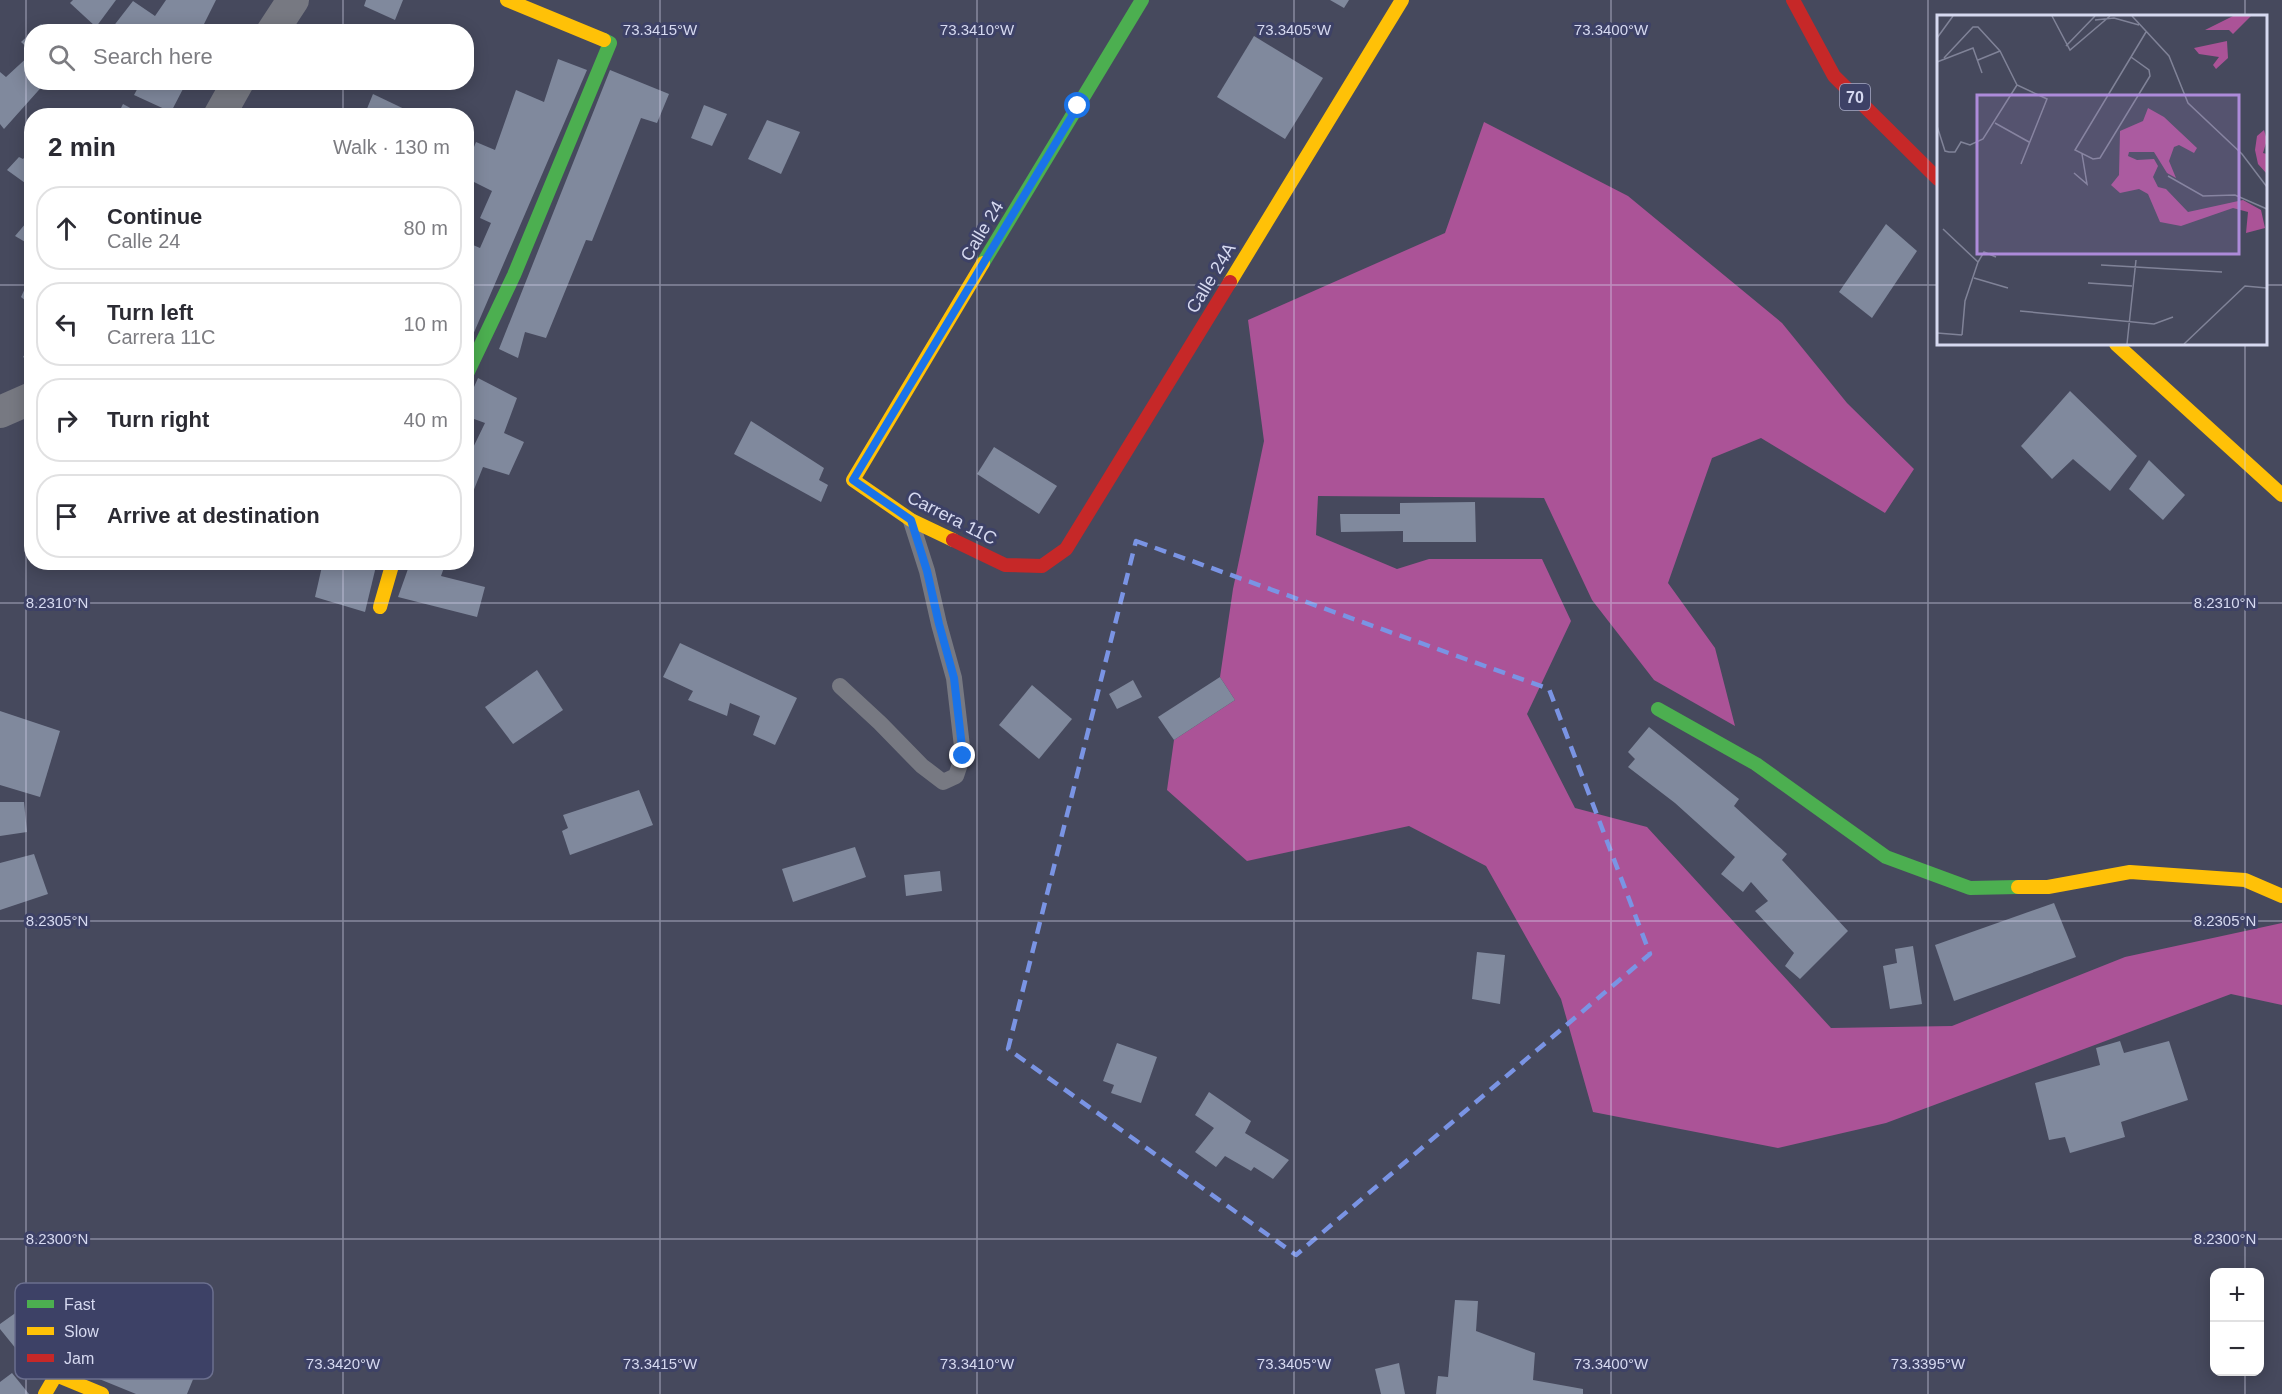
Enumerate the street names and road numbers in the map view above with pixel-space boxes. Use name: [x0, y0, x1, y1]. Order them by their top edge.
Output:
road number: 70: [1840, 84, 1870, 110]
street label: Calle 24: [956, 198, 1008, 264]
street label: Calle 24A: [1182, 239, 1240, 317]
street label: Carrera 11C: [904, 487, 1000, 549]

